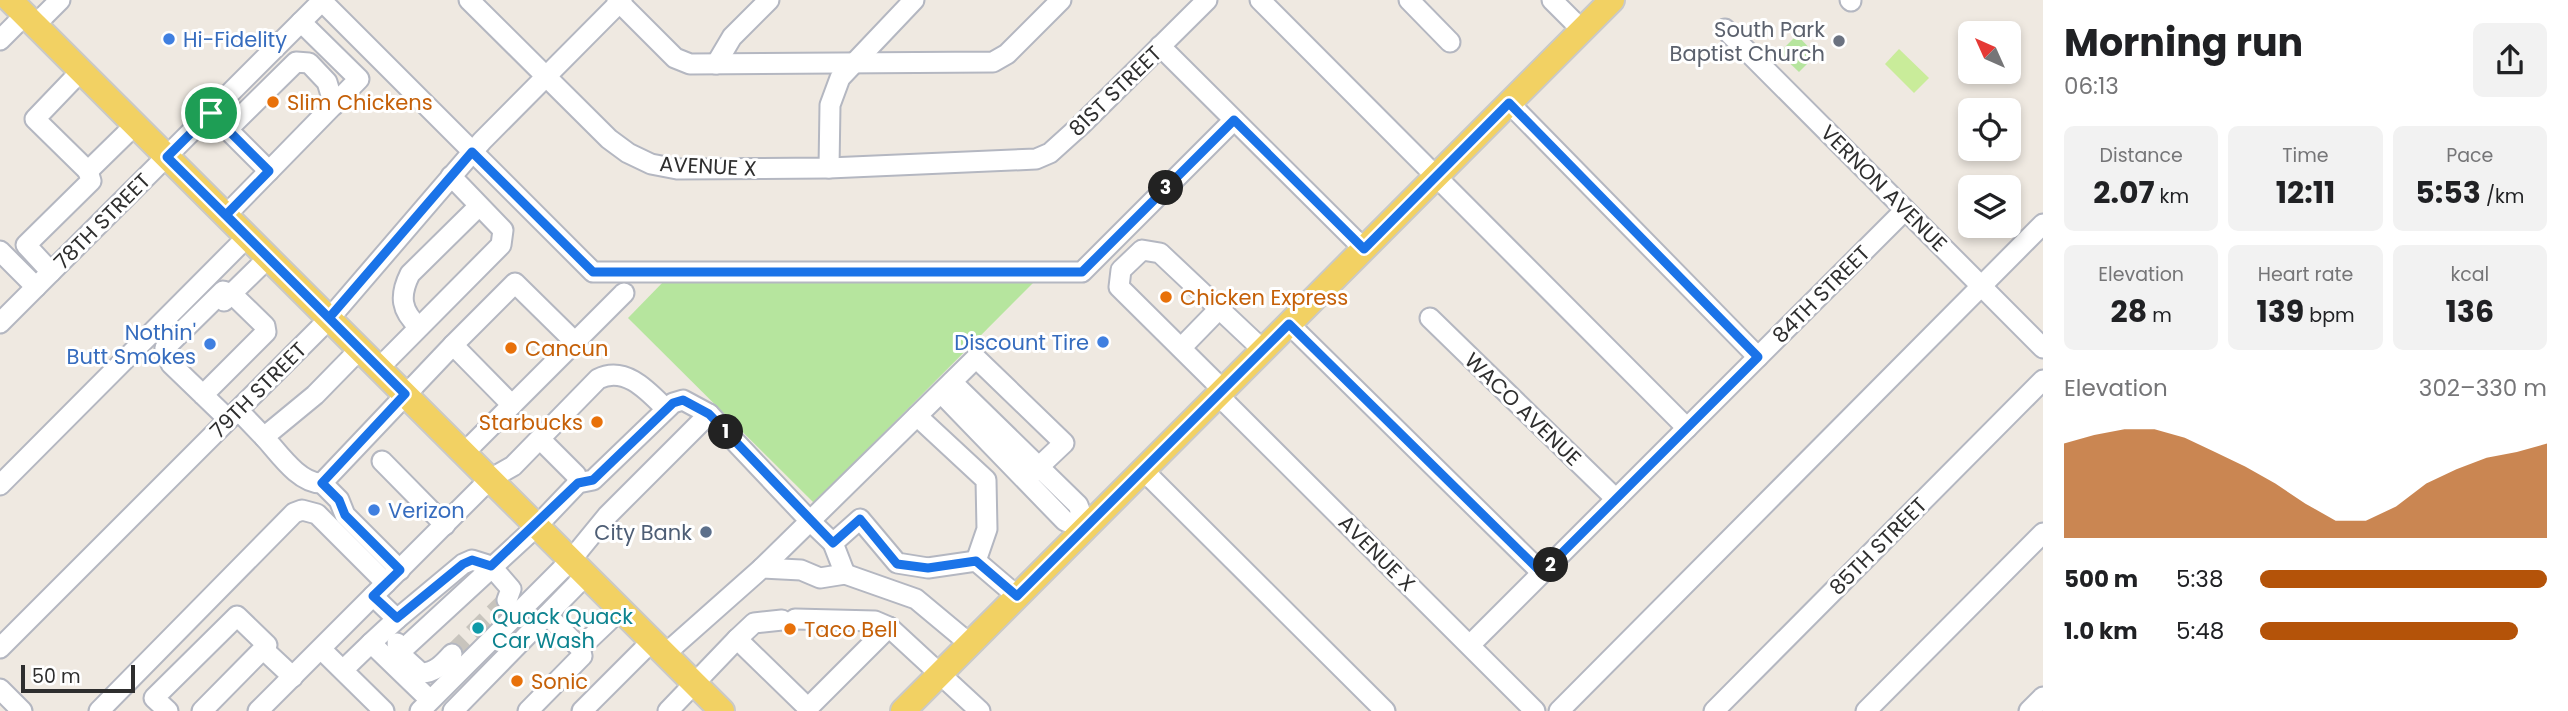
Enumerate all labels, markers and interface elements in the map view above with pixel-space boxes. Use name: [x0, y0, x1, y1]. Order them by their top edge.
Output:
place label: South Park Baptist Church: [1670, 15, 1825, 68]
text: Morning run: [2064, 16, 2303, 69]
north arrow: [1958, 21, 2021, 84]
map controls: [1958, 21, 2021, 238]
button: share: [2473, 23, 2547, 97]
place label: Hi-Fidelity: [183, 25, 287, 54]
marker: Hi-Fidelity: [161, 31, 177, 47]
marker: South Park Baptist Church: [1831, 33, 1847, 49]
street label: 81ST STREET: [1062, 39, 1168, 143]
text: 06:13: [2064, 70, 2119, 102]
pin: [181, 83, 241, 143]
place label: Slim Chickens: [287, 88, 433, 117]
icon: arrive: [192, 94, 230, 132]
marker: Slim Chickens: [265, 94, 281, 110]
button: locate: [1958, 98, 2021, 161]
street label: VERNON AVENUE: [1814, 118, 1954, 258]
text: Distance: [2100, 142, 2183, 169]
text: Time: [2282, 142, 2329, 169]
text: Pace: [2446, 142, 2493, 169]
street label: AVENUE X: [659, 149, 757, 183]
street label: 78TH STREET: [47, 166, 157, 276]
pin: 3: [1148, 170, 1184, 206]
text: 2.07: [2093, 171, 2155, 214]
text: 12:11: [2276, 171, 2335, 214]
text: 5:53: [2415, 171, 2481, 214]
text: 3: [1160, 174, 1171, 201]
button: layers: [1958, 175, 2021, 238]
text: km: [2155, 183, 2189, 210]
text: /km: [2481, 183, 2524, 210]
street label: 84TH STREET: [1766, 239, 1876, 349]
text: Elevation: [2098, 261, 2184, 288]
text: Heart rate: [2258, 261, 2353, 288]
text: kcal: [2450, 261, 2489, 288]
place label: Chicken Express: [1180, 283, 1348, 312]
marker: Chicken Express: [1158, 289, 1174, 305]
text: 28: [2111, 290, 2147, 333]
text: 139: [2256, 290, 2304, 333]
text: 136: [2446, 290, 2494, 333]
text: m: [2147, 302, 2172, 329]
text: bpm: [2304, 302, 2355, 329]
place label: Nothin' Butt Smokes: [67, 318, 196, 371]
place label: Discount Tire: [954, 328, 1089, 357]
place label: Cancun: [525, 334, 608, 363]
marker: Discount Tire: [1095, 334, 1111, 350]
street label: 79TH STREET: [203, 335, 313, 445]
marker: Nothin' Butt Smokes: [202, 336, 218, 352]
marker: Cancun: [503, 340, 519, 356]
street label: WACO AVENUE: [1458, 346, 1588, 472]
text: Elevation: [2064, 372, 2168, 404]
text: 302–330 m: [2419, 372, 2547, 404]
place label: Starbucks: [479, 408, 583, 437]
marker: Starbucks: [589, 414, 605, 430]
pin: 1: [708, 414, 744, 450]
text: 1: [722, 418, 729, 445]
street label: 85TH STREET: [1823, 491, 1933, 601]
place label: Verizon: [388, 496, 465, 525]
marker: Verizon: [366, 502, 382, 518]
street label: AVENUE X: [1332, 508, 1422, 598]
place label: City Bank: [594, 518, 692, 547]
marker: City Bank: [698, 524, 714, 540]
pin: 2: [1534, 548, 1568, 582]
text: 2: [1545, 551, 1556, 578]
text: 500 m: [2064, 563, 2138, 595]
text: 5:38: [2176, 563, 2223, 595]
place label: Quack Quack Car Wash: [492, 602, 633, 655]
place label: Taco Bell: [804, 615, 898, 644]
text: 1.0 km: [2064, 615, 2138, 647]
text: 5:48: [2176, 615, 2224, 647]
marker: Quack Quack Car Wash: [470, 620, 486, 636]
marker: Taco Bell: [782, 621, 798, 637]
scale bar: [21, 662, 135, 694]
text: 50 m: [32, 663, 81, 690]
place label: Sonic: [531, 667, 588, 696]
marker: Sonic: [509, 673, 525, 689]

